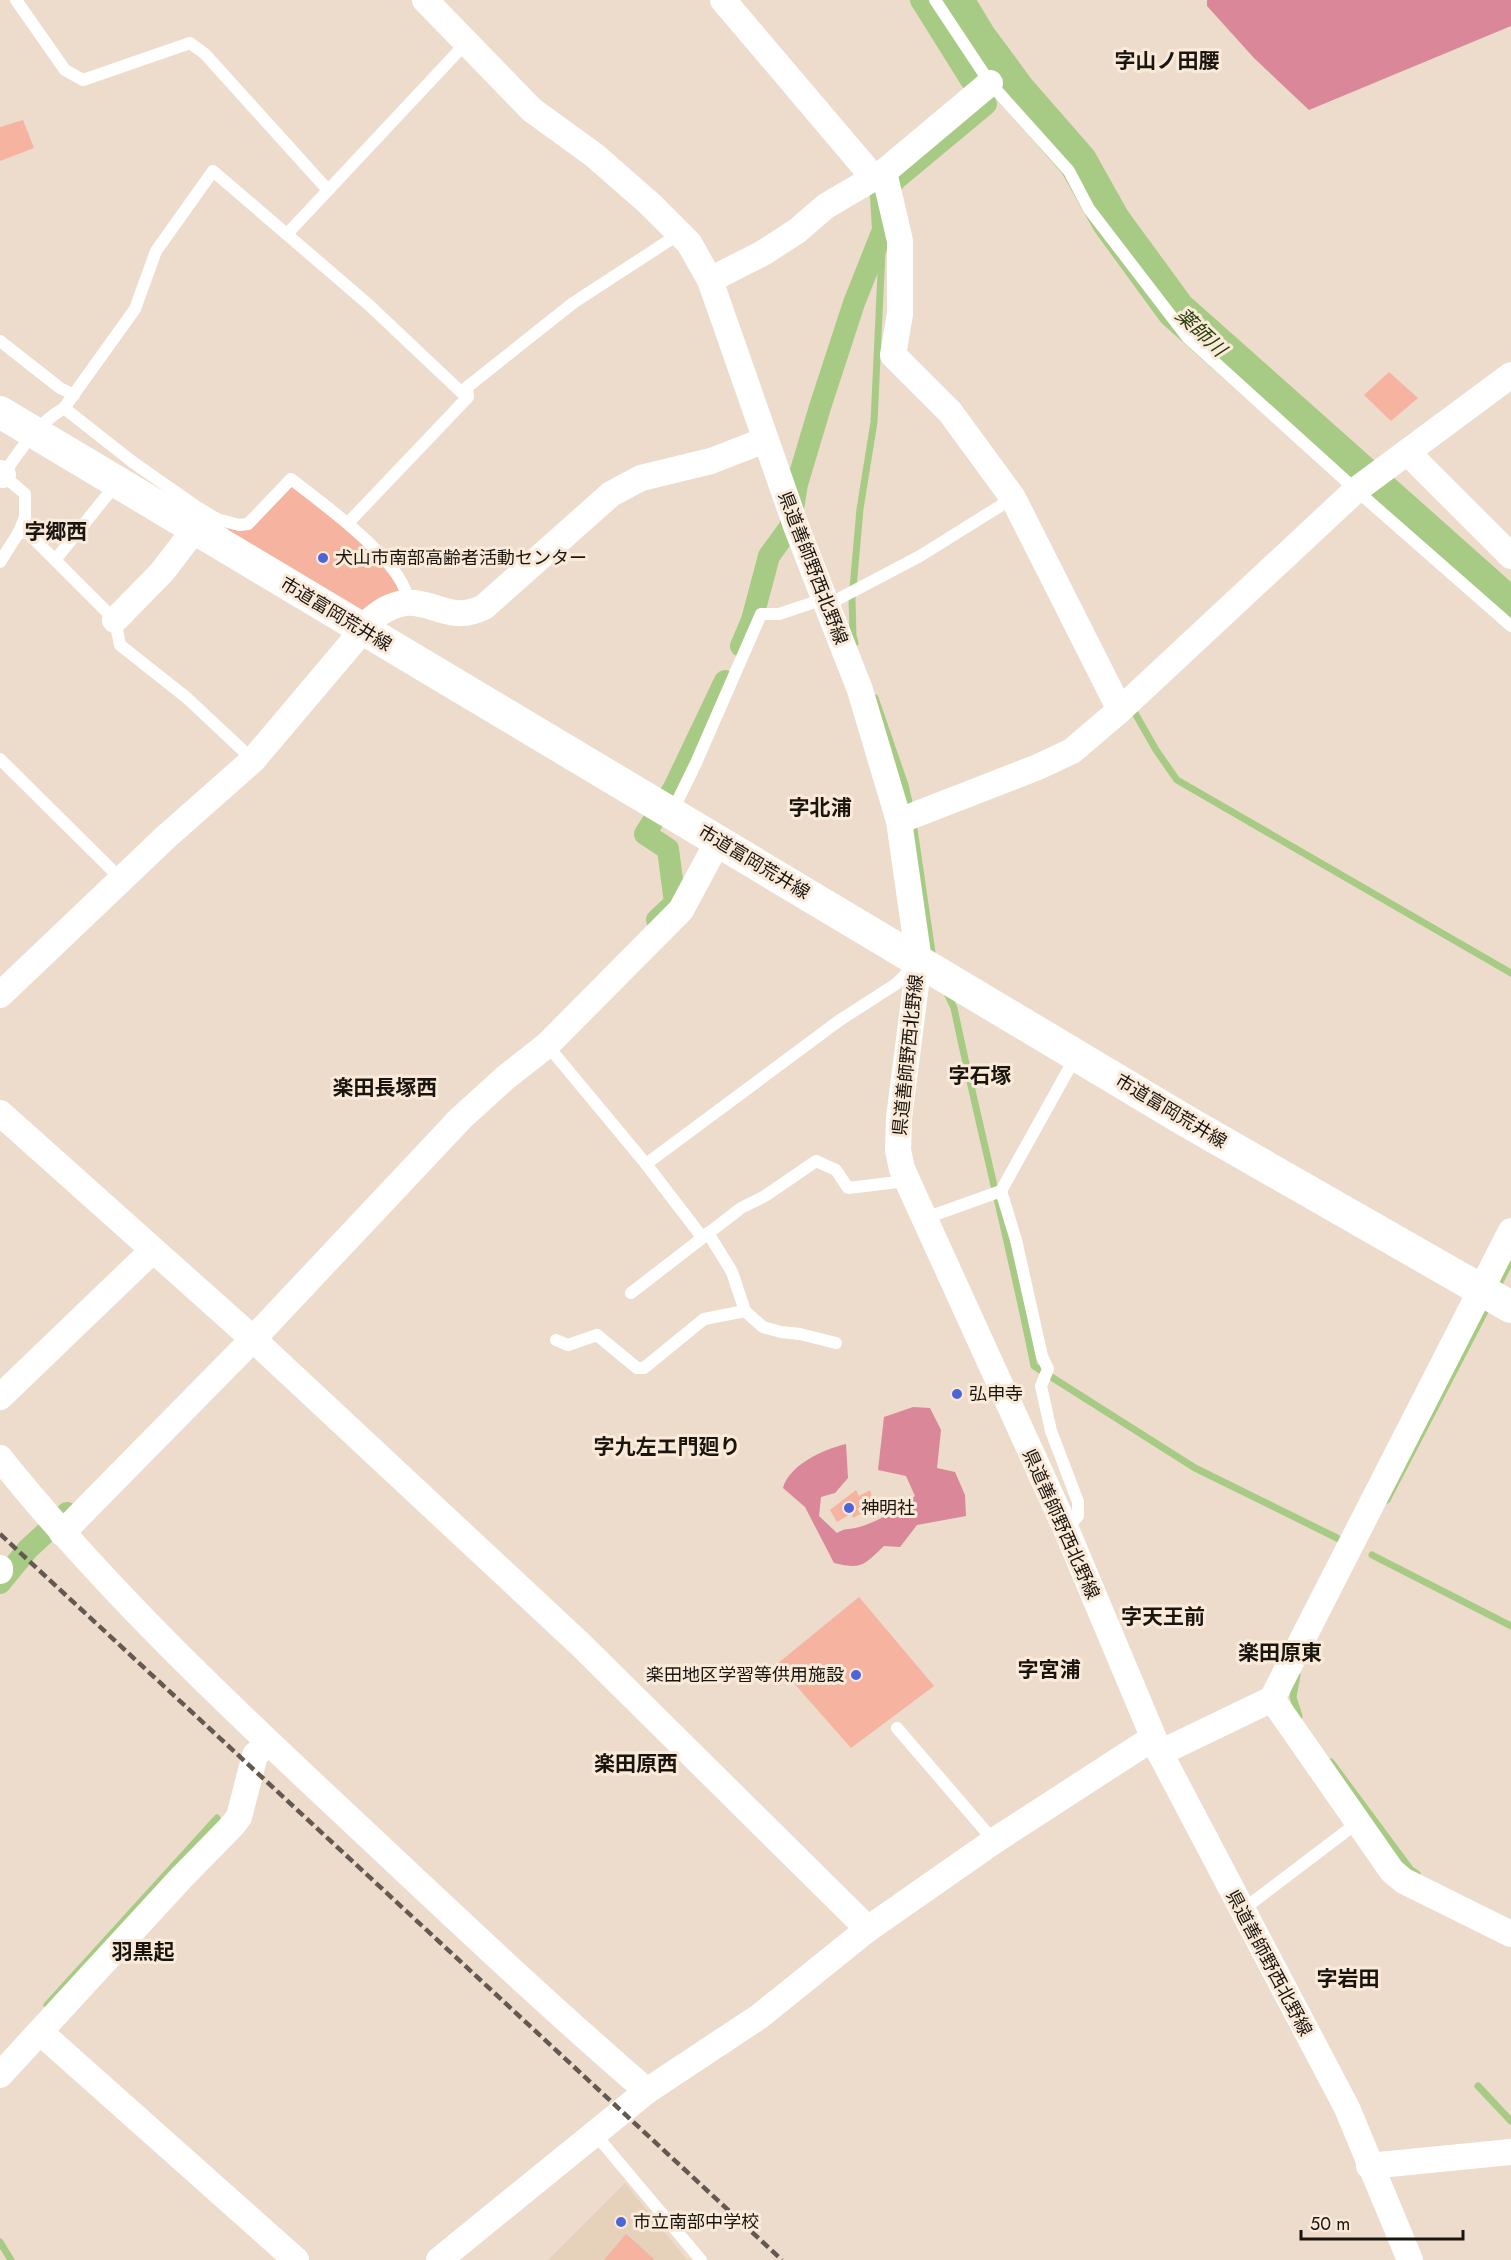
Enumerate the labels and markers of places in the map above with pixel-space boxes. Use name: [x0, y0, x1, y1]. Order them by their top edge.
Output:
place label: 犬山市南部高齢者活動センター: [335, 545, 587, 571]
marker: 犬山市南部高齢者活動センター: [316, 551, 330, 565]
place label: 弘申寺: [969, 1381, 1023, 1407]
marker: 弘申寺: [950, 1387, 964, 1401]
place label: 神明社: [861, 1495, 915, 1521]
marker: 神明社: [842, 1501, 856, 1515]
place label: 楽田地区学習等供用施設: [646, 1662, 844, 1688]
marker: 楽田地区学習等供用施設: [849, 1668, 863, 1682]
place label: 市立南部中学校: [633, 2209, 759, 2235]
marker: 市立南部中学校: [614, 2215, 628, 2229]

